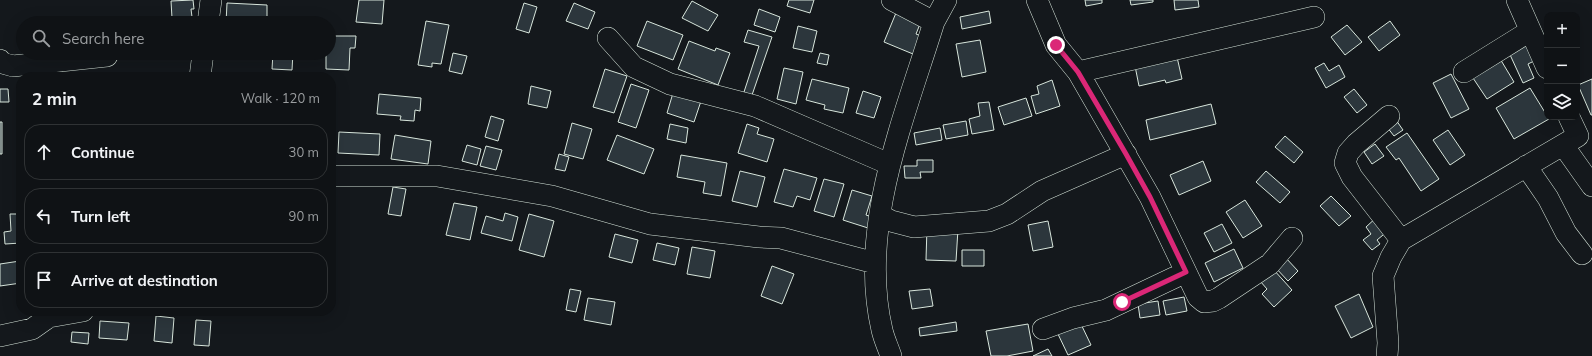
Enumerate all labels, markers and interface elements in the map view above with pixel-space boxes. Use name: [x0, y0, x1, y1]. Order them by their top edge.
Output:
map controls: [1544, 12, 1580, 120]
button: +: [1544, 12, 1580, 48]
search box: [16, 16, 336, 60]
icon: search: [30, 27, 52, 49]
text: Search here: [62, 29, 144, 48]
route end: [1047, 36, 1065, 54]
button: −: [1544, 48, 1580, 84]
button: layers: [1544, 84, 1580, 120]
text: 2 min: [32, 88, 77, 109]
text: Walk · 120 m: [241, 90, 320, 106]
icon: ahead: [33, 141, 55, 163]
text: Continue: [71, 143, 134, 162]
text: 30 m: [289, 144, 319, 160]
icon: left: [33, 205, 55, 227]
text: Turn left: [71, 207, 130, 226]
text: 90 m: [289, 208, 319, 224]
icon: arrive: [33, 269, 55, 291]
text: Arrive at destination: [71, 271, 218, 290]
route start: [1113, 293, 1131, 311]

